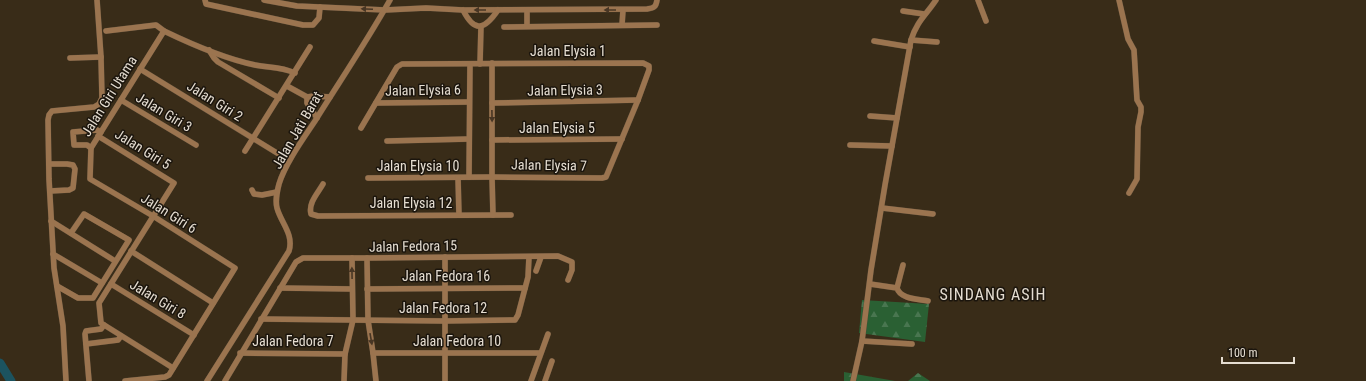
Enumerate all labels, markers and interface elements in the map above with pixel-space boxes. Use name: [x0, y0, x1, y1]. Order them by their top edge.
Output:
one-way arrow: [361, 6, 373, 13]
one-way arrow: [473, 7, 486, 13]
one-way arrow: [603, 7, 616, 13]
street label: Jalan Elysia 1: [530, 43, 606, 59]
street label: Jalan Giri Utama: [78, 53, 140, 139]
street label: Jalan Giri 2: [184, 78, 246, 124]
street label: Jalan Elysia 6: [385, 81, 461, 99]
street label: Jalan Elysia 3: [527, 81, 603, 99]
street label: Jalan Jati Barat: [268, 88, 326, 172]
street label: Jalan Giri 3: [133, 89, 195, 135]
one-way arrow: [489, 110, 495, 123]
street label: Jalan Elysia 5: [519, 120, 595, 136]
street label: Jalan Giri 5: [112, 126, 174, 172]
street label: Jalan Elysia 7: [511, 156, 587, 174]
street label: Jalan Elysia 10: [377, 158, 459, 174]
street label: Jalan Giri 6: [138, 190, 200, 236]
street label: Jalan Elysia 12: [370, 195, 452, 211]
street label: Jalan Fedora 15: [369, 237, 457, 255]
one-way arrow: [349, 266, 355, 279]
street label: Jalan Fedora 16: [402, 268, 490, 284]
street label: Jalan Giri 8: [127, 276, 189, 322]
district label: SINDANG ASIH: [940, 285, 1046, 304]
street label: Jalan Fedora 12: [399, 300, 487, 316]
street label: Jalan Fedora 7: [252, 333, 334, 349]
one-way arrow: [368, 333, 374, 345]
street label: Jalan Fedora 10: [413, 333, 501, 349]
scale bar: [1222, 339, 1294, 365]
text: 100 m: [1228, 346, 1258, 360]

